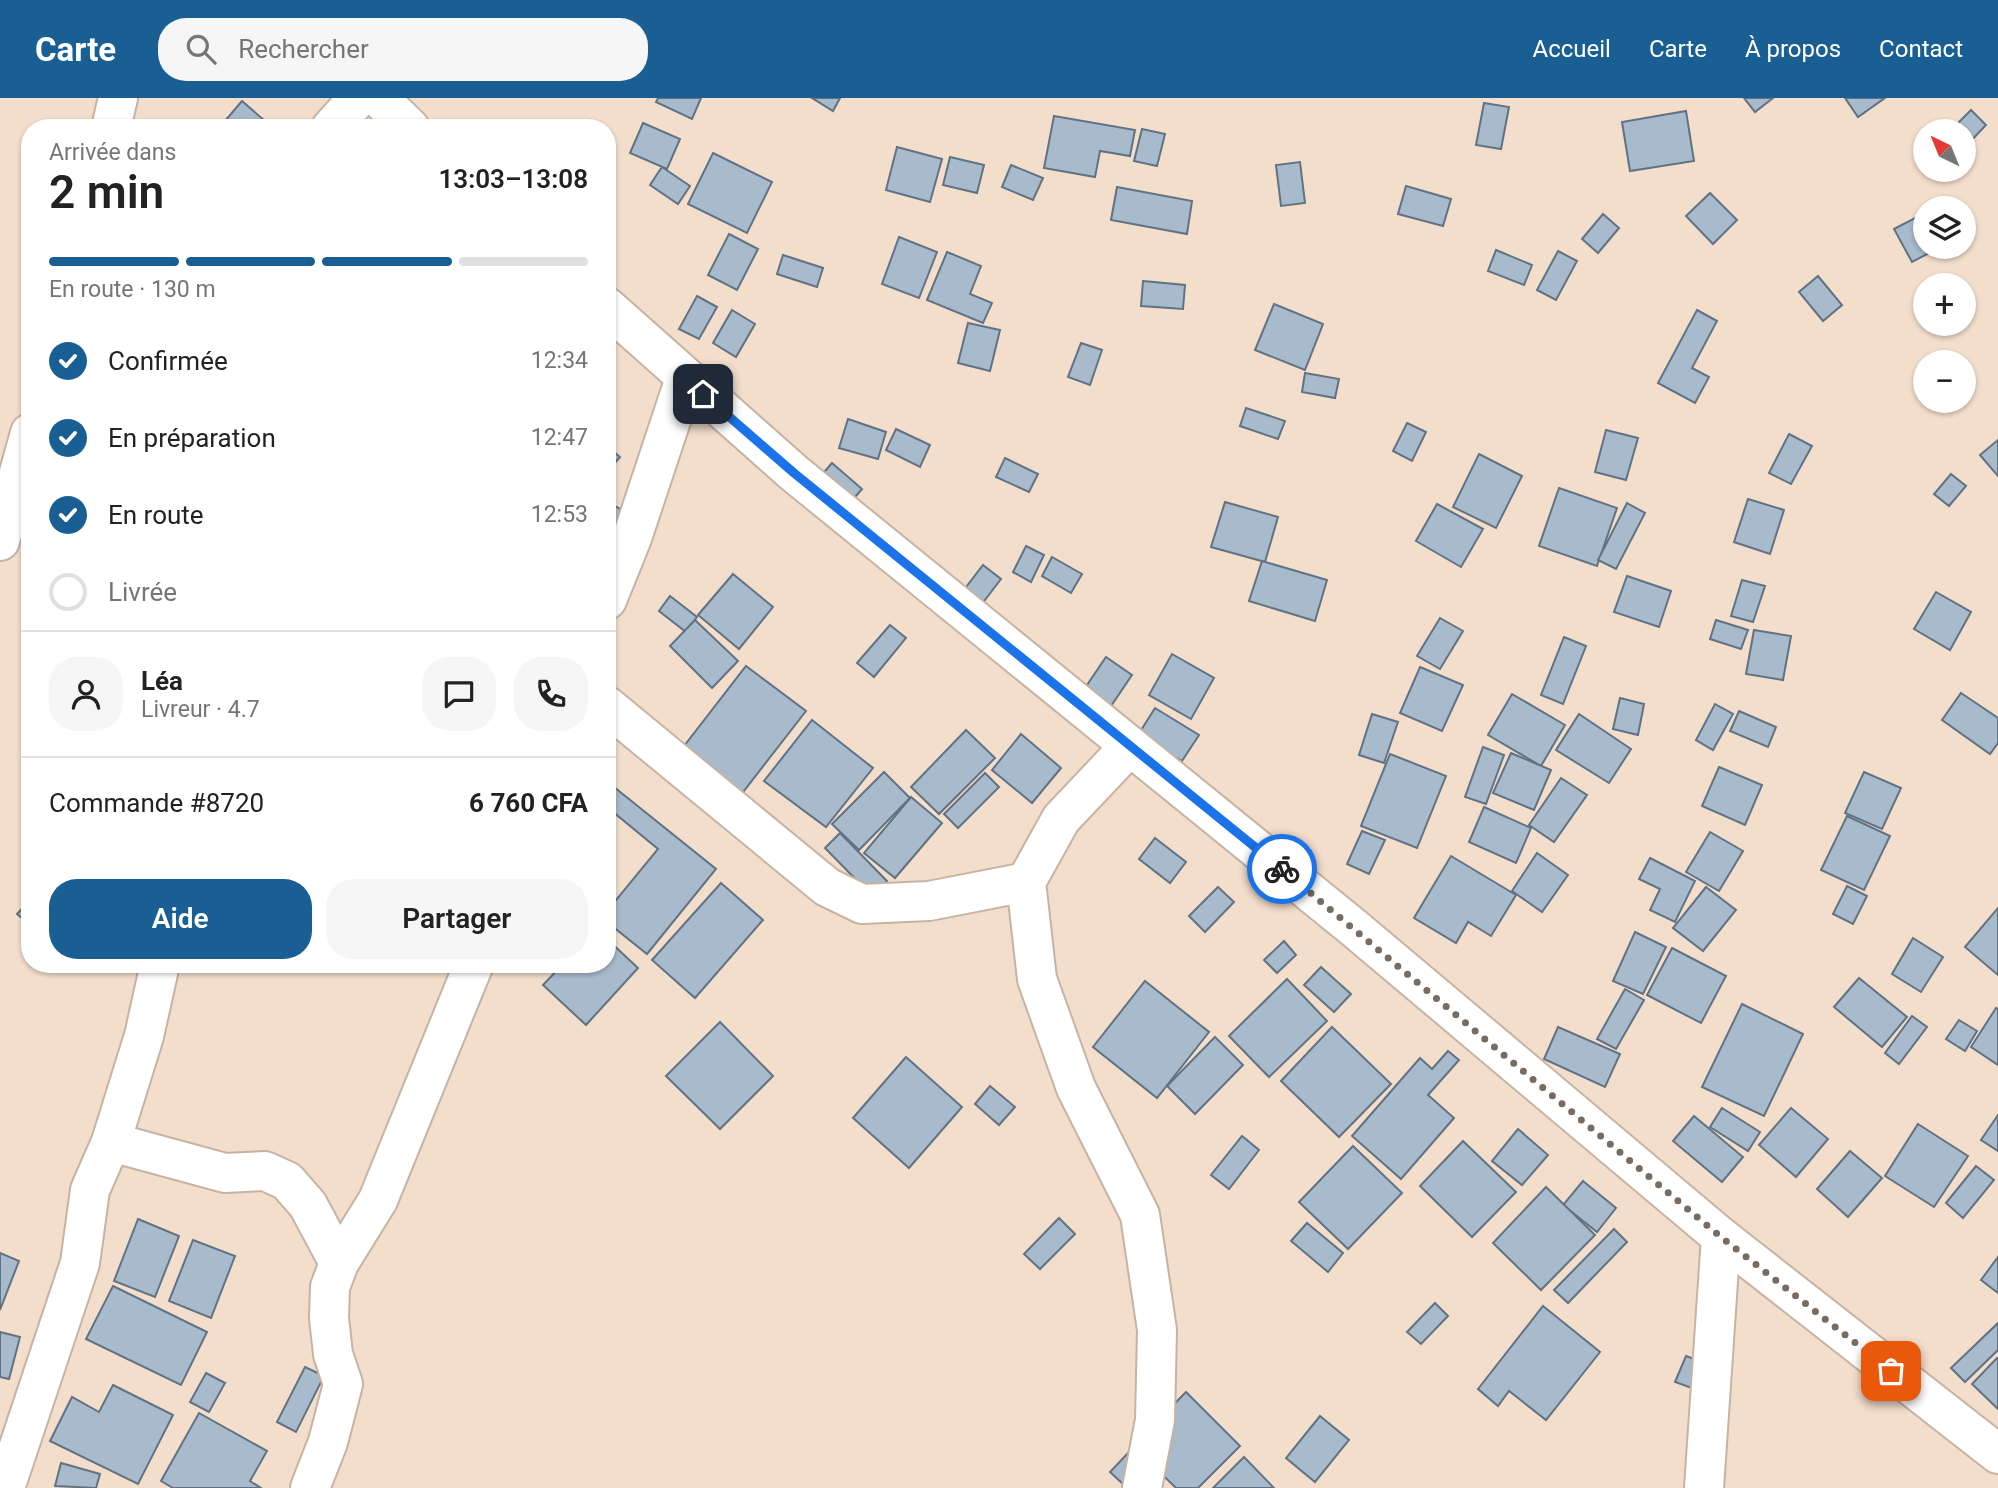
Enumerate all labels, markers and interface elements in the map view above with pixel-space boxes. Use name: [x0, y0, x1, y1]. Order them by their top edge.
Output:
search box: [158, 18, 648, 81]
text: Carte: [35, 30, 116, 69]
icon: search: [182, 30, 220, 68]
text: Rechercher: [238, 34, 369, 64]
text: Accueil: [1532, 35, 1611, 63]
text: Carte: [1649, 35, 1707, 63]
text: À propos: [1745, 35, 1841, 63]
text: Contact: [1879, 35, 1963, 63]
north arrow: [1913, 119, 1976, 182]
map controls: [1913, 119, 1976, 413]
text: Arrivée dans: [49, 139, 176, 166]
text: 13:03–13:08: [438, 164, 588, 194]
text: 2 min: [49, 165, 164, 219]
button: layers: [1913, 196, 1976, 259]
button: +: [1913, 273, 1976, 336]
text: En route · 130 m: [49, 276, 216, 303]
icon: check: [49, 342, 87, 380]
text: Confirmée: [108, 346, 228, 376]
text: 12:34: [531, 347, 588, 374]
button: −: [1913, 350, 1976, 413]
pin: [673, 364, 733, 424]
icon: home: [684, 375, 722, 413]
icon: check: [49, 419, 87, 457]
text: En préparation: [108, 423, 276, 453]
text: 12:47: [531, 424, 588, 451]
icon: check: [49, 496, 87, 534]
text: En route: [108, 500, 204, 530]
text: 12:53: [531, 501, 588, 528]
text: Livrée: [108, 577, 177, 607]
button: person: [49, 657, 123, 731]
button: chat: [422, 657, 496, 731]
button: phone: [514, 657, 588, 731]
text: Léa: [141, 666, 183, 696]
text: Livreur · 4.7: [141, 696, 260, 723]
text: Commande #8720: [49, 788, 264, 818]
text: 6 760 CFA: [469, 788, 588, 818]
courier: [1247, 834, 1317, 904]
icon: bike: [1263, 850, 1301, 888]
button: Aide: [49, 879, 312, 959]
button: Partager: [326, 879, 588, 959]
pin: [1861, 1341, 1921, 1401]
icon: bag: [1872, 1352, 1910, 1390]

